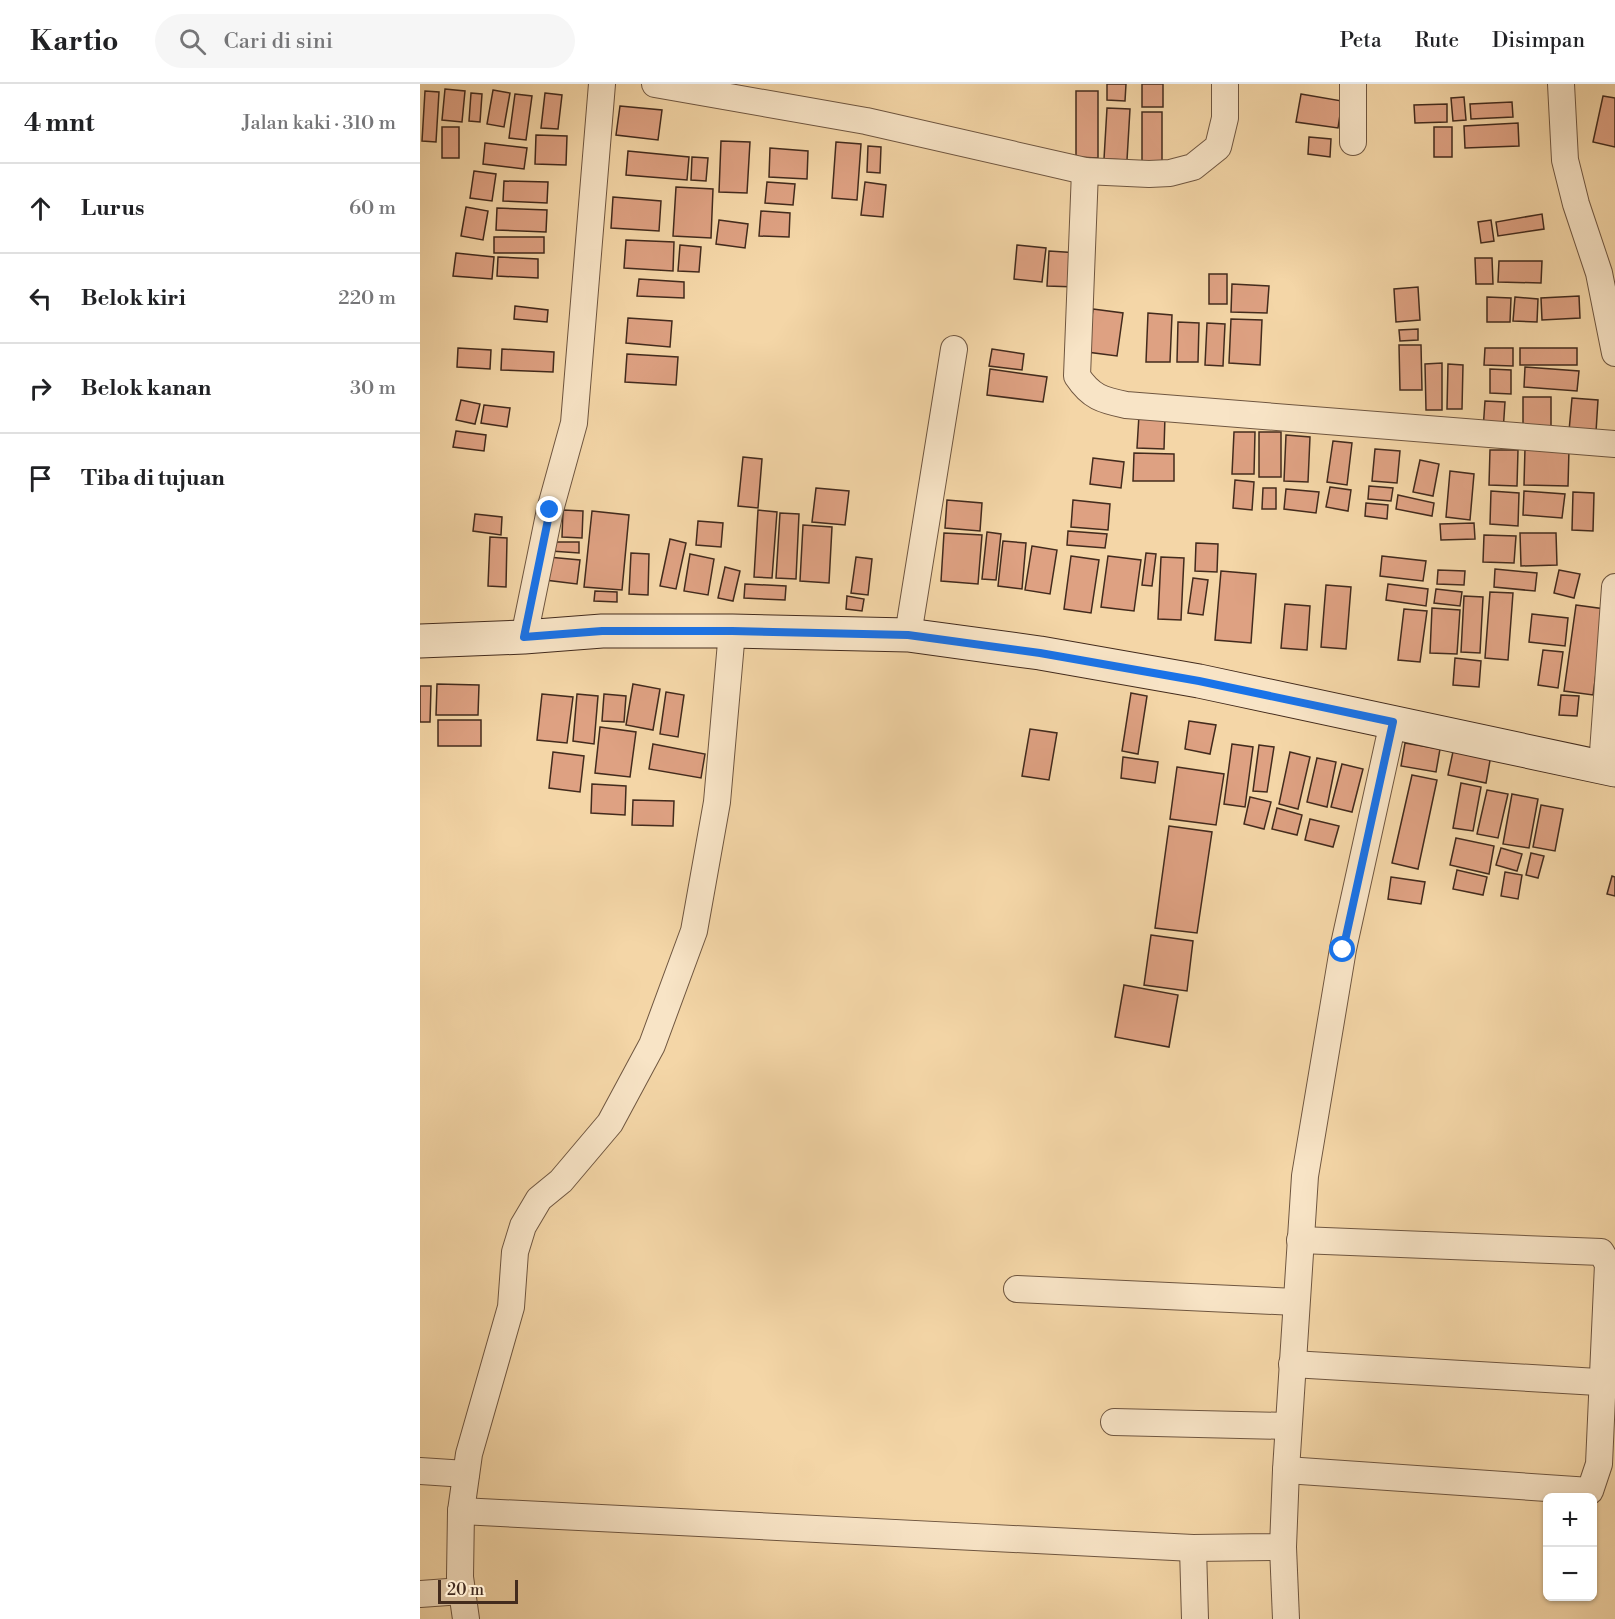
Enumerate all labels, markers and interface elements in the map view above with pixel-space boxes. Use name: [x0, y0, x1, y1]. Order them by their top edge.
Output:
search box: [155, 14, 575, 68]
text: Kartio: [30, 24, 119, 59]
icon: search: [176, 25, 209, 58]
text: Cari di sini: [224, 28, 333, 55]
text: Peta: [1340, 28, 1382, 54]
text: Rute: [1415, 28, 1459, 54]
text: Disimpan: [1492, 28, 1585, 54]
text: 4 mnt: [24, 107, 94, 139]
text: Jalan kaki · 310 m: [242, 111, 396, 136]
icon: ahead: [24, 192, 57, 225]
text: Lurus: [81, 195, 144, 222]
text: 60 m: [349, 196, 396, 221]
icon: left: [24, 282, 57, 315]
text: Belok kiri: [81, 285, 186, 312]
text: 220 m: [338, 286, 396, 311]
icon: right: [24, 372, 57, 405]
text: Belok kanan: [81, 375, 211, 402]
text: 30 m: [350, 376, 396, 401]
icon: arrive: [24, 462, 57, 495]
text: Tiba di tujuan: [81, 465, 225, 492]
route end: [536, 496, 562, 522]
route start: [1329, 936, 1355, 962]
map controls: [1543, 1493, 1597, 1601]
button: +: [1543, 1493, 1597, 1547]
button: −: [1543, 1547, 1597, 1601]
scale bar: [438, 1577, 518, 1604]
text: 20 m: [447, 1580, 484, 1600]

